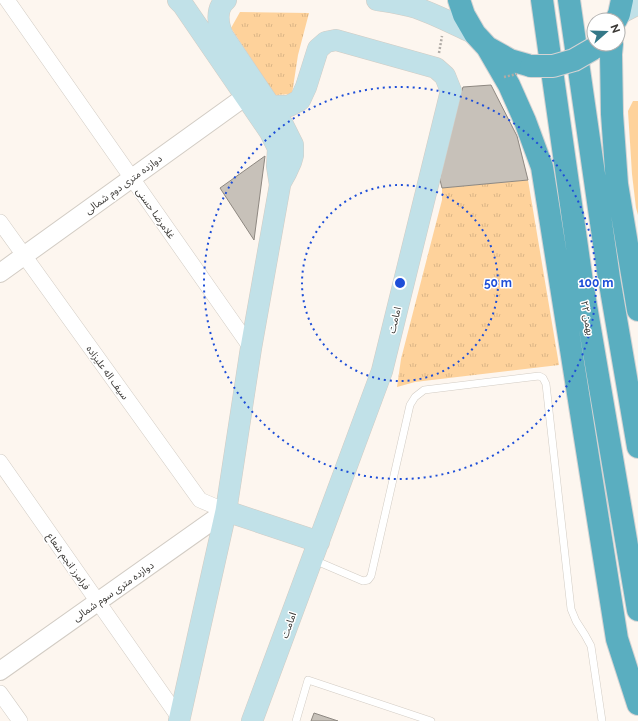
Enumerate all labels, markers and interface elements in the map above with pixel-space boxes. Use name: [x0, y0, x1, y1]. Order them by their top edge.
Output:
north arrow: [586, 12, 626, 52]
text: N: [607, 23, 622, 35]
street label: دوازده متری دوم شمالی: [83, 153, 166, 218]
street label: غلامرضا حسنی: [133, 186, 177, 241]
centre of rings: [393, 276, 407, 290]
text: 50 m: [484, 276, 512, 290]
text: 100 m: [579, 276, 613, 290]
street label: ۲۲ بهمن: [579, 300, 596, 337]
street label: امامت: [386, 306, 403, 334]
street label: سیف اله علیزاده: [83, 343, 131, 402]
street label: فرامرز انجم شعاع: [43, 531, 93, 593]
street label: دوازده متری سوم شمالی: [71, 559, 158, 626]
street label: امامت: [279, 611, 298, 640]

